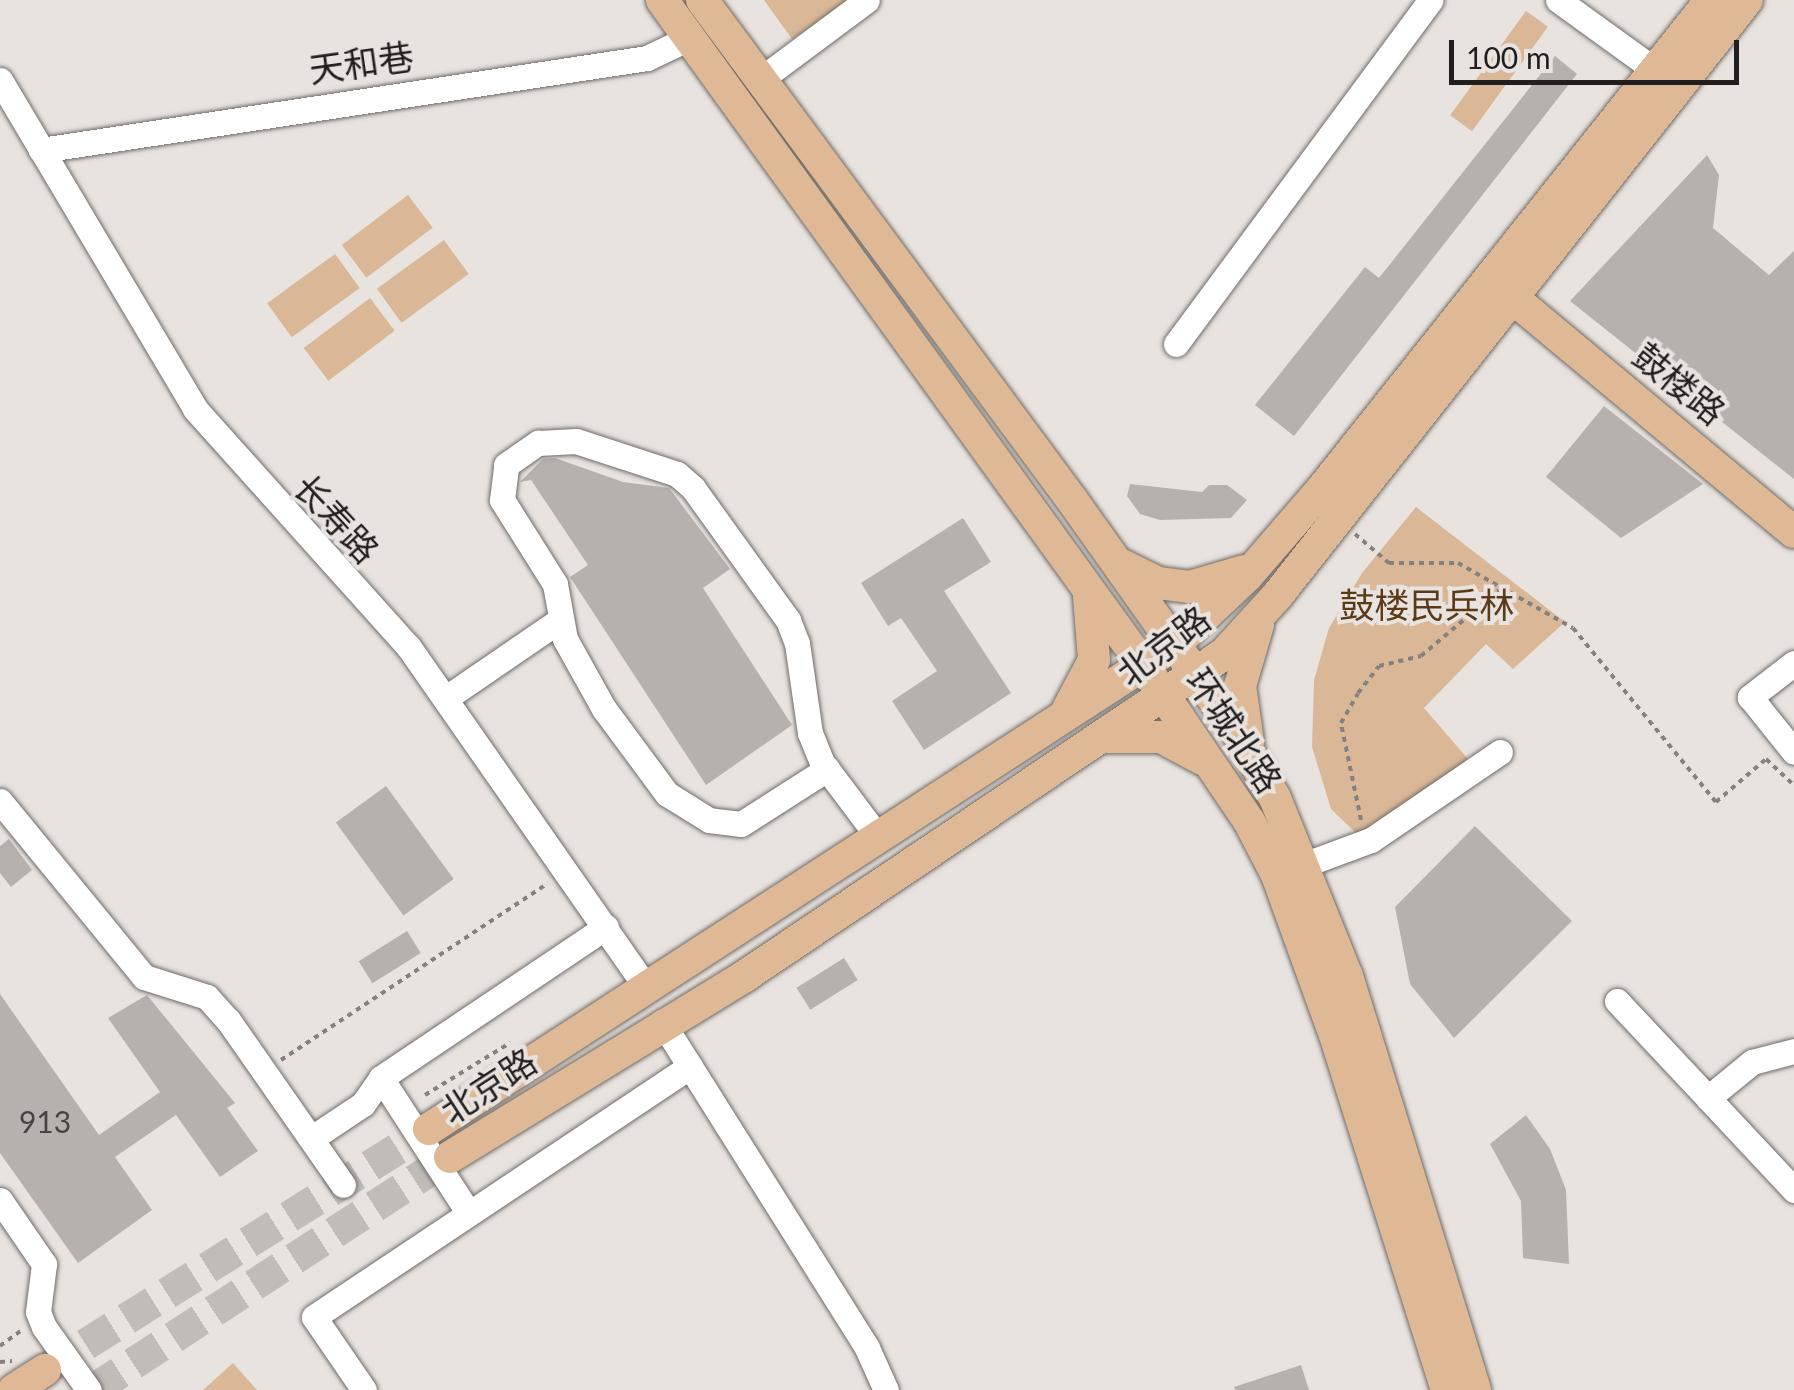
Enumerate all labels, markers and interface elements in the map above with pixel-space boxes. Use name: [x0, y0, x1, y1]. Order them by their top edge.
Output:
scale bar: [1454, 20, 1744, 82]
street label: 天和巷: [306, 34, 416, 90]
text: 100 m: [1466, 39, 1551, 75]
street label: 鼓楼路: [1626, 334, 1734, 432]
street label: 长寿路: [286, 465, 388, 571]
park label: 鼓楼民兵林: [1340, 583, 1514, 625]
street label: 北京路: [1108, 597, 1218, 693]
street label: 环城北路: [1178, 660, 1292, 800]
street label: 北京路: [433, 1039, 543, 1131]
house number: 913: [19, 1103, 71, 1139]

